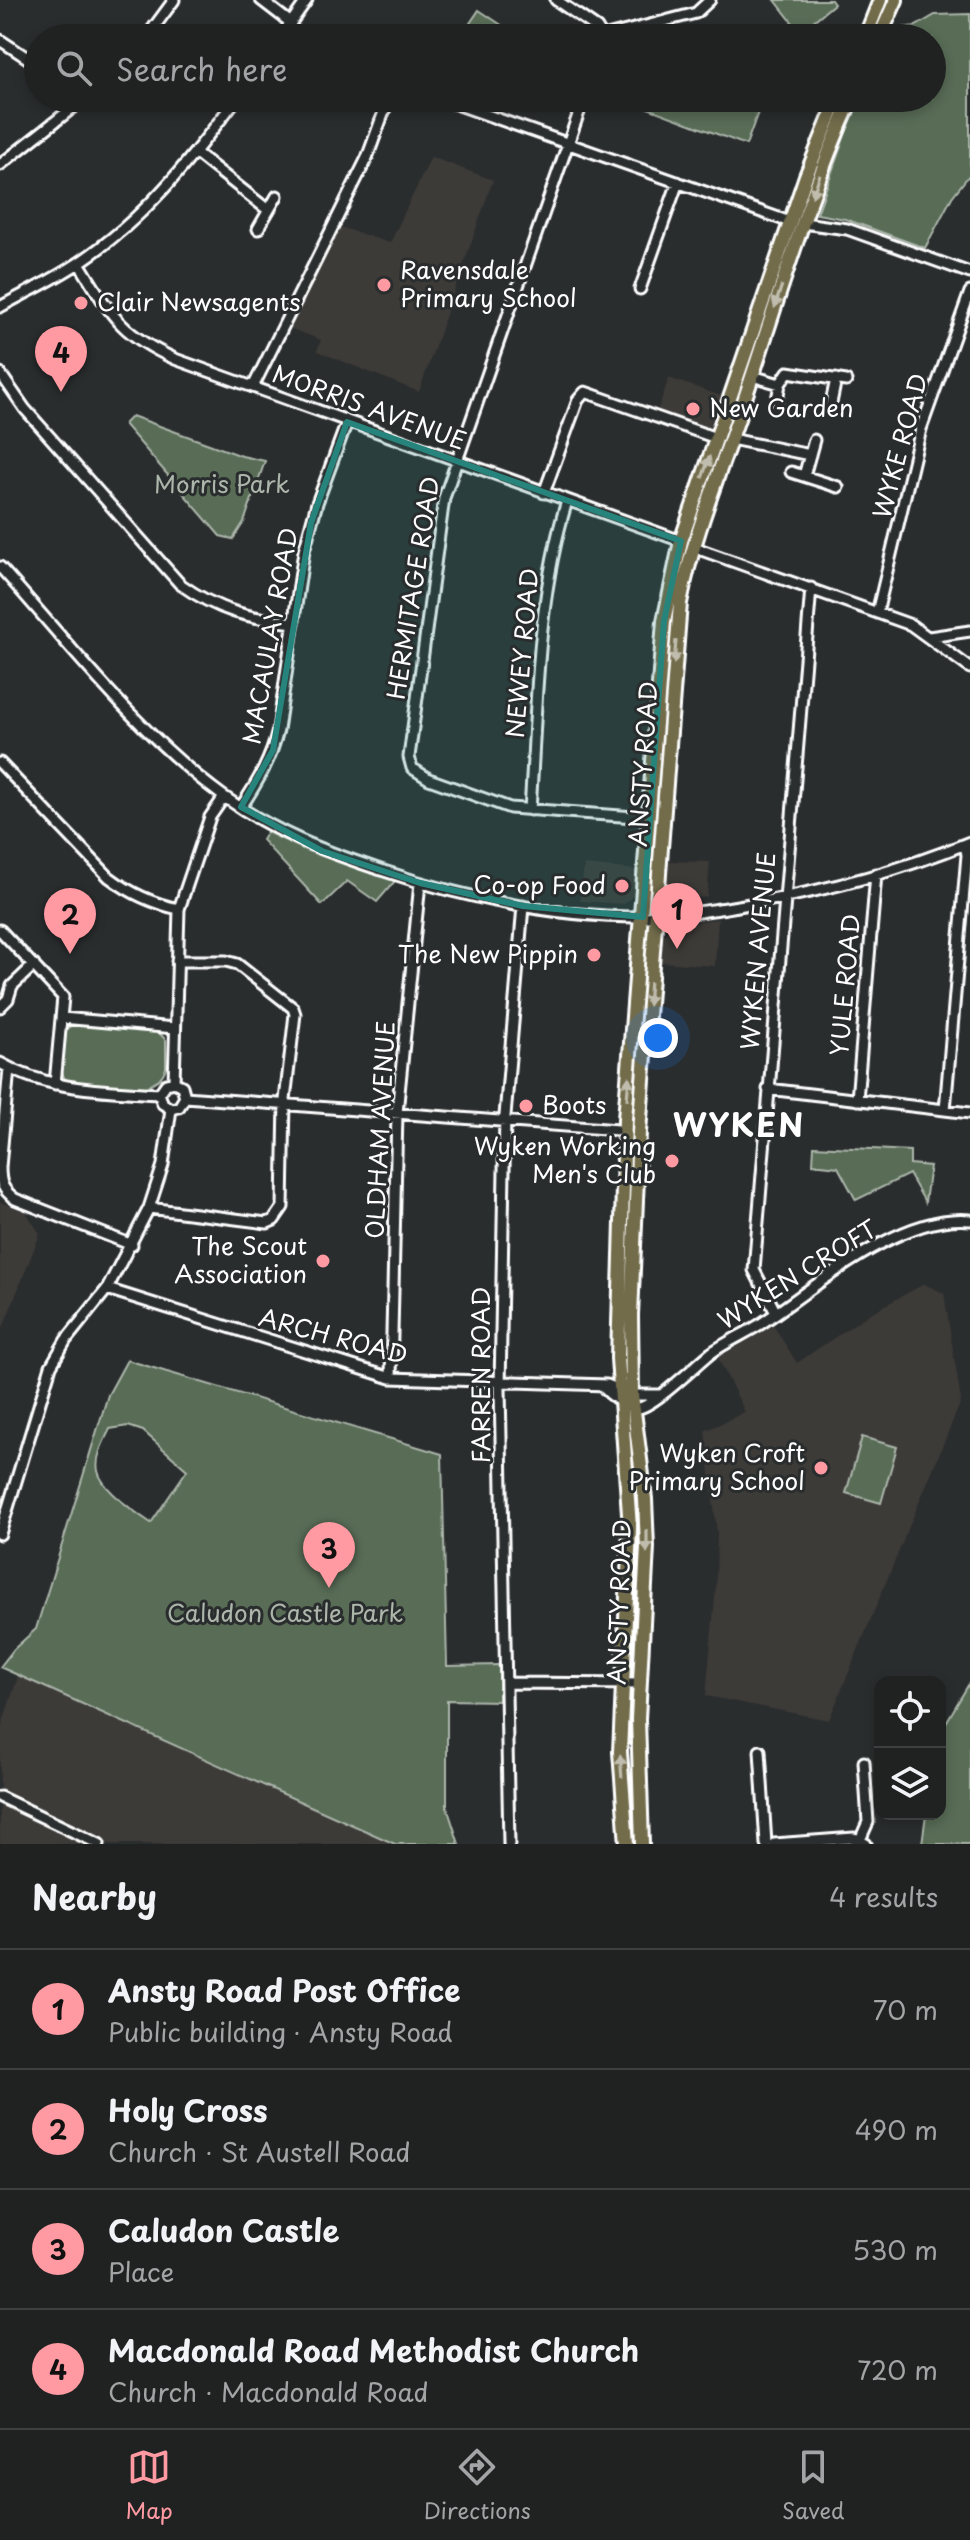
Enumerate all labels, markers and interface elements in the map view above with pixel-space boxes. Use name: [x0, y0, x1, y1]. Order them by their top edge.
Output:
search box: [24, 24, 946, 112]
icon: search: [52, 46, 96, 90]
text: Search here: [116, 46, 288, 91]
one-way arrow: [809, 174, 822, 198]
place label: Ravensdale Primary School: [400, 251, 577, 315]
marker: Ravensdale Primary School: [375, 276, 393, 294]
place label: Clair Newsagents: [97, 283, 301, 319]
one-way arrow: [772, 285, 784, 309]
marker: Clair Newsagents: [72, 294, 90, 312]
pin: 4: [35, 326, 87, 392]
street label: MORRIS AVENUE: [268, 354, 472, 458]
street label: WYKE ROAD: [862, 369, 936, 522]
place label: New Garden: [709, 389, 854, 425]
marker: New Garden: [684, 400, 702, 418]
one-way arrow: [701, 455, 713, 479]
park label: Morris Park: [154, 465, 290, 501]
street label: HERMITAGE ROAD: [377, 474, 447, 702]
street label: MACAULAY ROAD: [232, 524, 306, 747]
street label: NEWEY ROAD: [496, 566, 546, 739]
one-way arrow: [668, 640, 681, 665]
street label: ANSTY ROAD: [618, 680, 666, 848]
street label: WYKEN AVENUE: [730, 851, 784, 1051]
place label: Co-op Food: [474, 866, 606, 902]
marker: Co-op Food: [613, 877, 631, 895]
pin: 1: [651, 883, 703, 949]
pin: 2: [44, 888, 96, 954]
street label: YULE ROAD: [820, 912, 868, 1057]
place label: The New Pippin: [398, 935, 578, 971]
marker: The New Pippin: [585, 946, 603, 964]
one-way arrow: [642, 982, 655, 1007]
your location: [638, 1018, 678, 1058]
street label: OLDHAM AVENUE: [355, 1020, 403, 1240]
one-way arrow: [622, 1075, 635, 1100]
place label: Boots: [542, 1086, 606, 1122]
marker: Boots: [517, 1097, 535, 1115]
district label: WYKEN: [673, 1100, 805, 1148]
place label: Wyken Working Men's Club: [474, 1127, 656, 1191]
marker: Wyken Working Men's Club: [663, 1152, 681, 1170]
street label: WYKEN CROFT: [710, 1209, 884, 1337]
place label: The Scout Association: [174, 1227, 307, 1291]
marker: The Scout Association: [314, 1252, 332, 1270]
street label: FARREN ROAD: [462, 1287, 498, 1463]
street label: ARCH ROAD: [255, 1298, 412, 1372]
place label: Wyken Croft Primary School: [628, 1434, 805, 1498]
marker: Wyken Croft Primary School: [812, 1459, 830, 1477]
street label: ANSTY ROAD: [597, 1519, 639, 1685]
pin: 3: [303, 1522, 355, 1588]
one-way arrow: [640, 1529, 653, 1554]
park label: Caludon Castle Park: [167, 1594, 403, 1630]
map controls: [874, 1676, 946, 1820]
button: locate: [874, 1676, 946, 1748]
button: layers: [874, 1748, 946, 1820]
one-way arrow: [614, 1753, 627, 1778]
text: Nearby: [32, 1870, 157, 1922]
text: 4 results: [829, 1877, 938, 1916]
text: Ansty Road Post Office: [108, 1967, 461, 2012]
text: 1: [52, 1990, 64, 2029]
text: 70 m: [873, 1990, 938, 2029]
text: Public building · Ansty Road: [108, 2012, 453, 2051]
text: Holy Cross: [108, 2087, 268, 2132]
text: 2: [49, 2110, 67, 2149]
text: 490 m: [855, 2110, 938, 2149]
text: Church · St Austell Road: [108, 2132, 411, 2171]
text: Caludon Castle: [108, 2207, 339, 2252]
text: 3: [49, 2230, 67, 2269]
text: 530 m: [852, 2230, 938, 2269]
text: Place: [108, 2252, 174, 2291]
text: Macdonald Road Methodist Church: [108, 2327, 639, 2372]
text: 4: [49, 2350, 67, 2389]
text: 720 m: [857, 2350, 938, 2389]
text: Church · Macdonald Road: [108, 2372, 429, 2411]
tab: Map: [126, 2445, 173, 2526]
tab: Directions: [424, 2445, 531, 2526]
tab: Saved: [782, 2445, 844, 2526]

